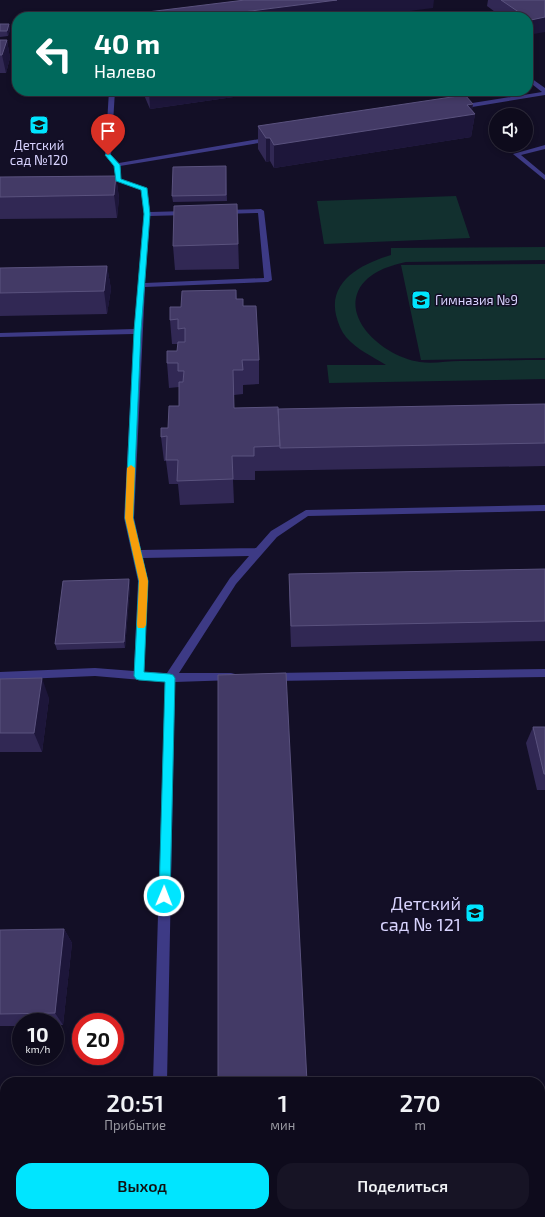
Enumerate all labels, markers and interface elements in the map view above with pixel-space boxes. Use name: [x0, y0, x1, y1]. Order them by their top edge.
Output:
text: 40 m: [94, 26, 160, 60]
icon: left: [28, 28, 80, 80]
text: Налево: [94, 60, 156, 82]
map controls: [489, 108, 533, 152]
button: sound: [489, 108, 533, 152]
school or university icon: Детский сад №120: [28, 114, 50, 136]
pin: [91, 114, 125, 155]
icon: arrive: [97, 120, 119, 142]
place label: Детский сад №120: [10, 137, 68, 168]
school or university icon: Гимназия №9: [410, 289, 432, 311]
place label: Гимназия №9: [435, 292, 518, 308]
position arrow: [143, 875, 185, 917]
place label: Детский сад № 121: [380, 892, 461, 935]
school or university icon: Детский сад № 121: [464, 902, 486, 924]
speed limit sign: 20: [72, 1013, 124, 1065]
text: 10: [27, 1022, 49, 1046]
text: km/h: [26, 1043, 50, 1055]
text: 20:51: [106, 1088, 164, 1117]
text: 1: [278, 1088, 288, 1117]
text: 270: [400, 1088, 441, 1117]
text: Прибытие: [104, 1117, 166, 1133]
text: мин: [270, 1117, 295, 1133]
text: m: [414, 1117, 426, 1133]
button: Выход: [16, 1163, 269, 1209]
button: Поделиться: [277, 1163, 529, 1209]

